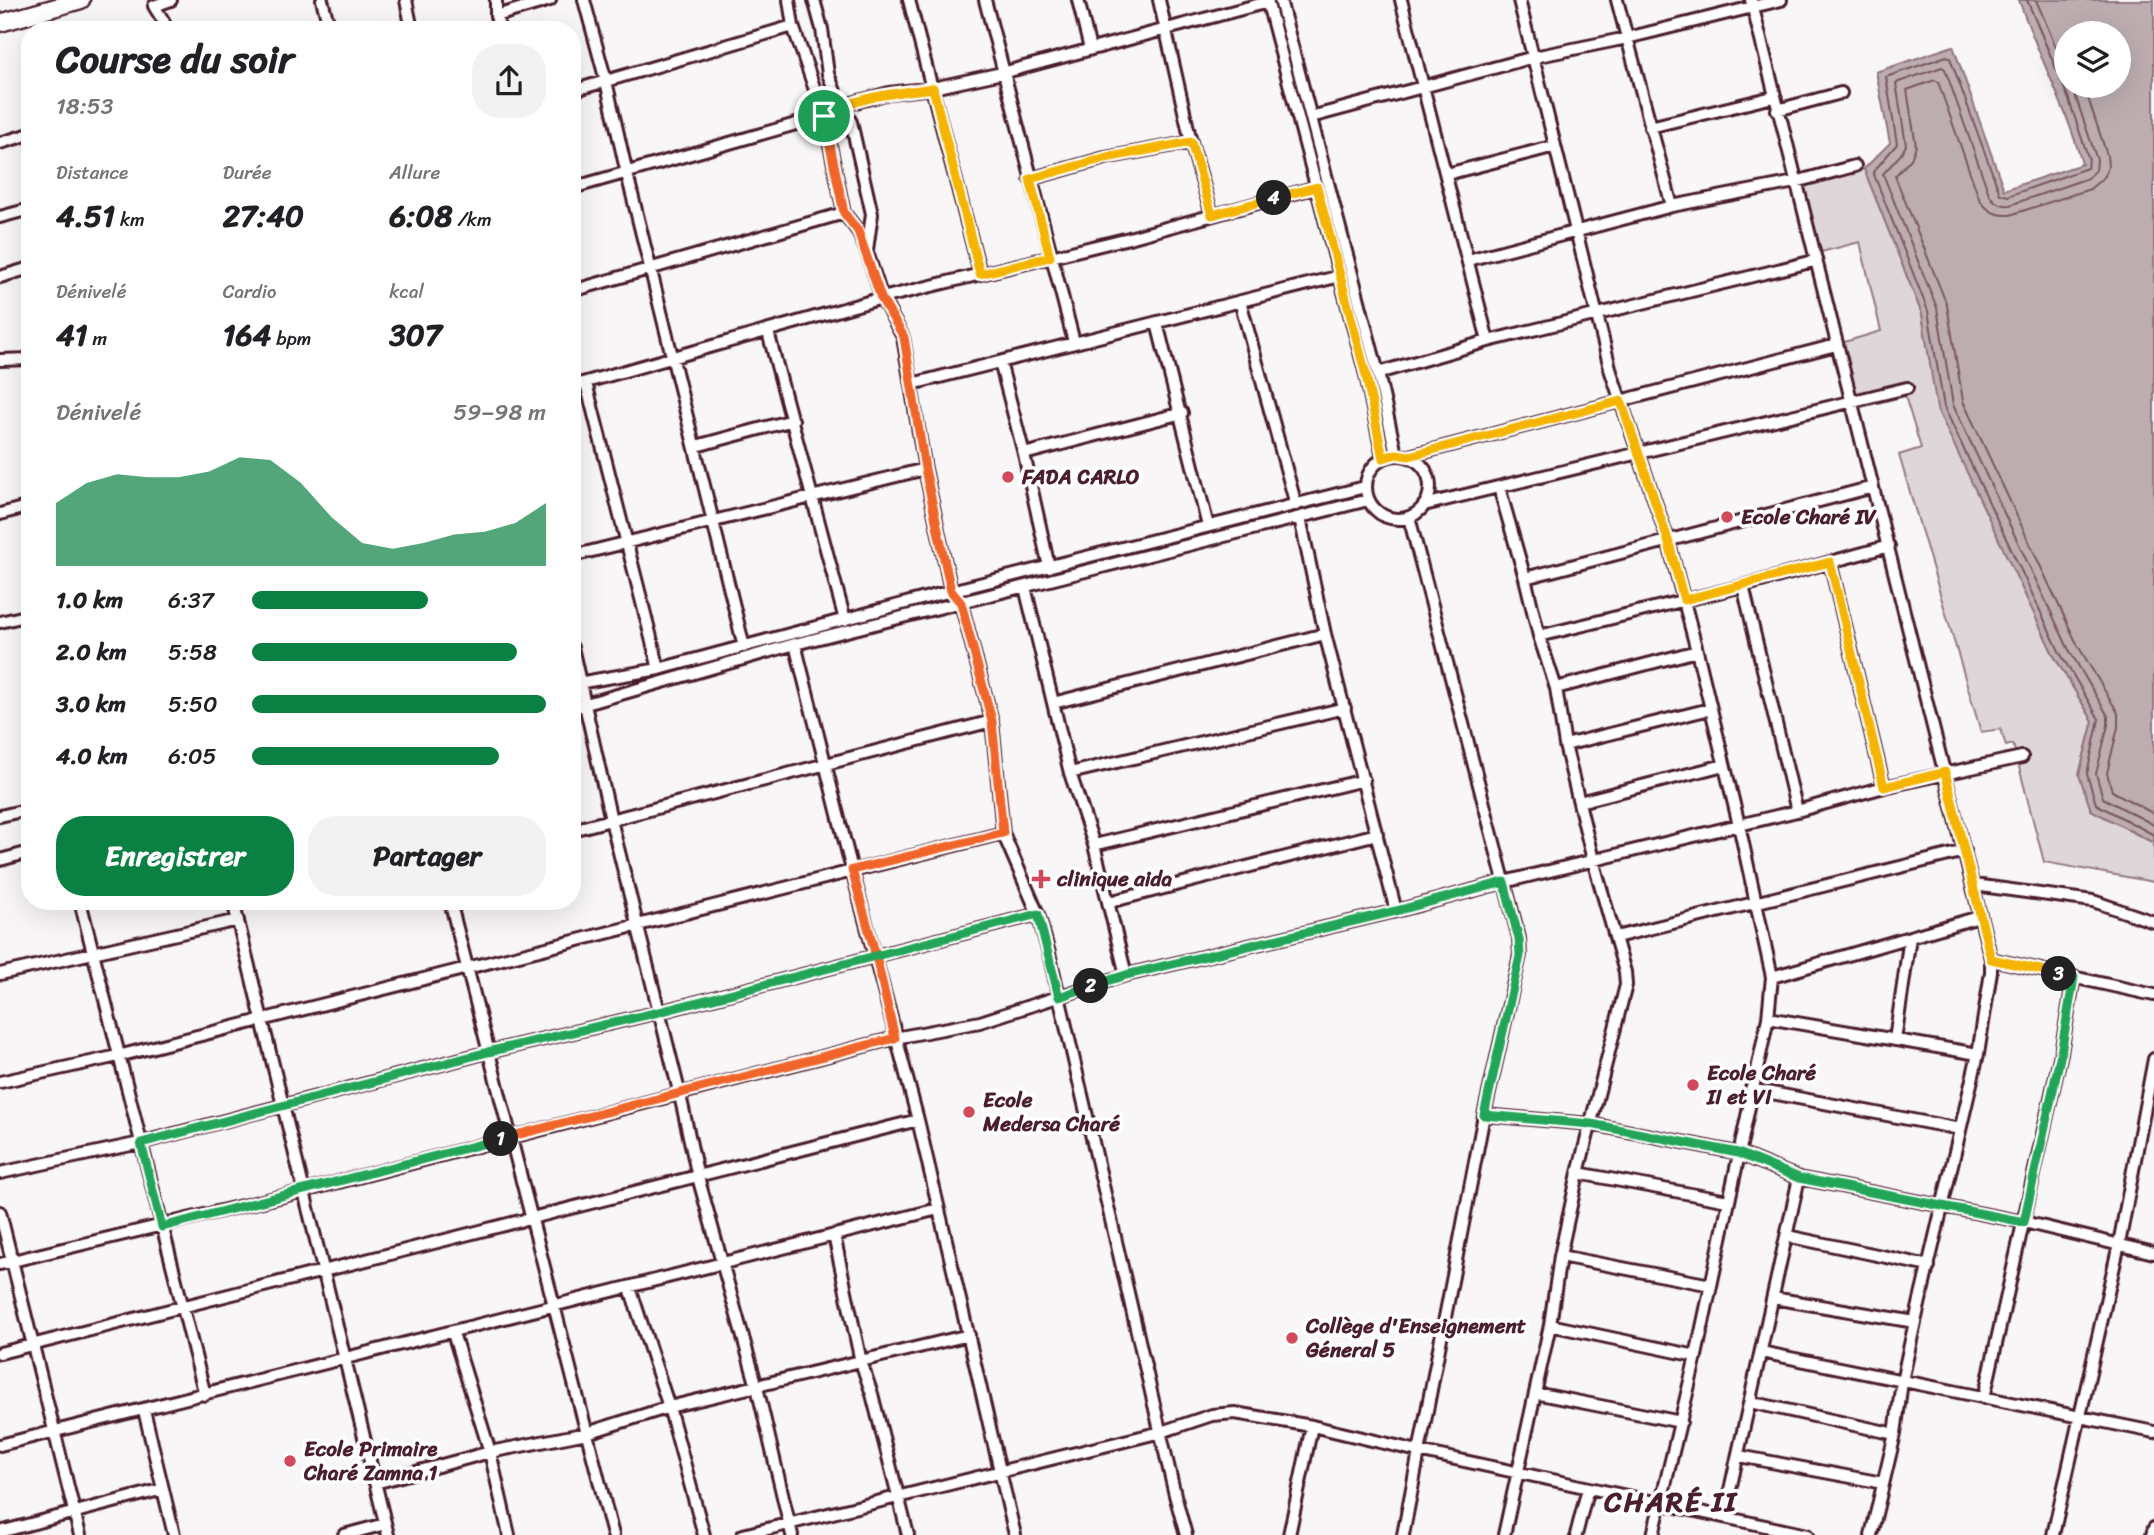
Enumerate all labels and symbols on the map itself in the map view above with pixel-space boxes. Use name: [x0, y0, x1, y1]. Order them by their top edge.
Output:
pin: [794, 86, 854, 146]
pin: 4: [1256, 180, 1292, 216]
place label: FADA CARLO: [1021, 458, 1140, 496]
marker: FADA CARLO: [1000, 469, 1016, 485]
place label: Ecole Charé IV: [1741, 498, 1877, 536]
marker: Ecole Charé IV: [1719, 509, 1735, 525]
place label: clinique aida: [1056, 860, 1173, 898]
marker: clinique aida: [1031, 869, 1051, 889]
pin: 3: [2042, 956, 2076, 992]
pin: 2: [1074, 968, 1108, 1004]
place label: Ecole Charé II et VI: [1706, 1054, 1816, 1116]
marker: Ecole Charé II et VI: [1685, 1077, 1701, 1093]
place label: Ecole Medersa Charé: [982, 1081, 1120, 1143]
marker: Ecole Medersa Charé: [961, 1104, 977, 1120]
pin: 1: [484, 1122, 518, 1156]
place label: Collège d'Enseignement Géneral 5: [1305, 1307, 1527, 1369]
marker: Collège d'Enseignement Géneral 5: [1284, 1330, 1300, 1346]
place label: Ecole Primaire Charé Zamna 1: [303, 1430, 438, 1492]
marker: Ecole Primaire Charé Zamna 1: [282, 1453, 298, 1469]
district label: CHARÉ II: [1603, 1477, 1738, 1526]

